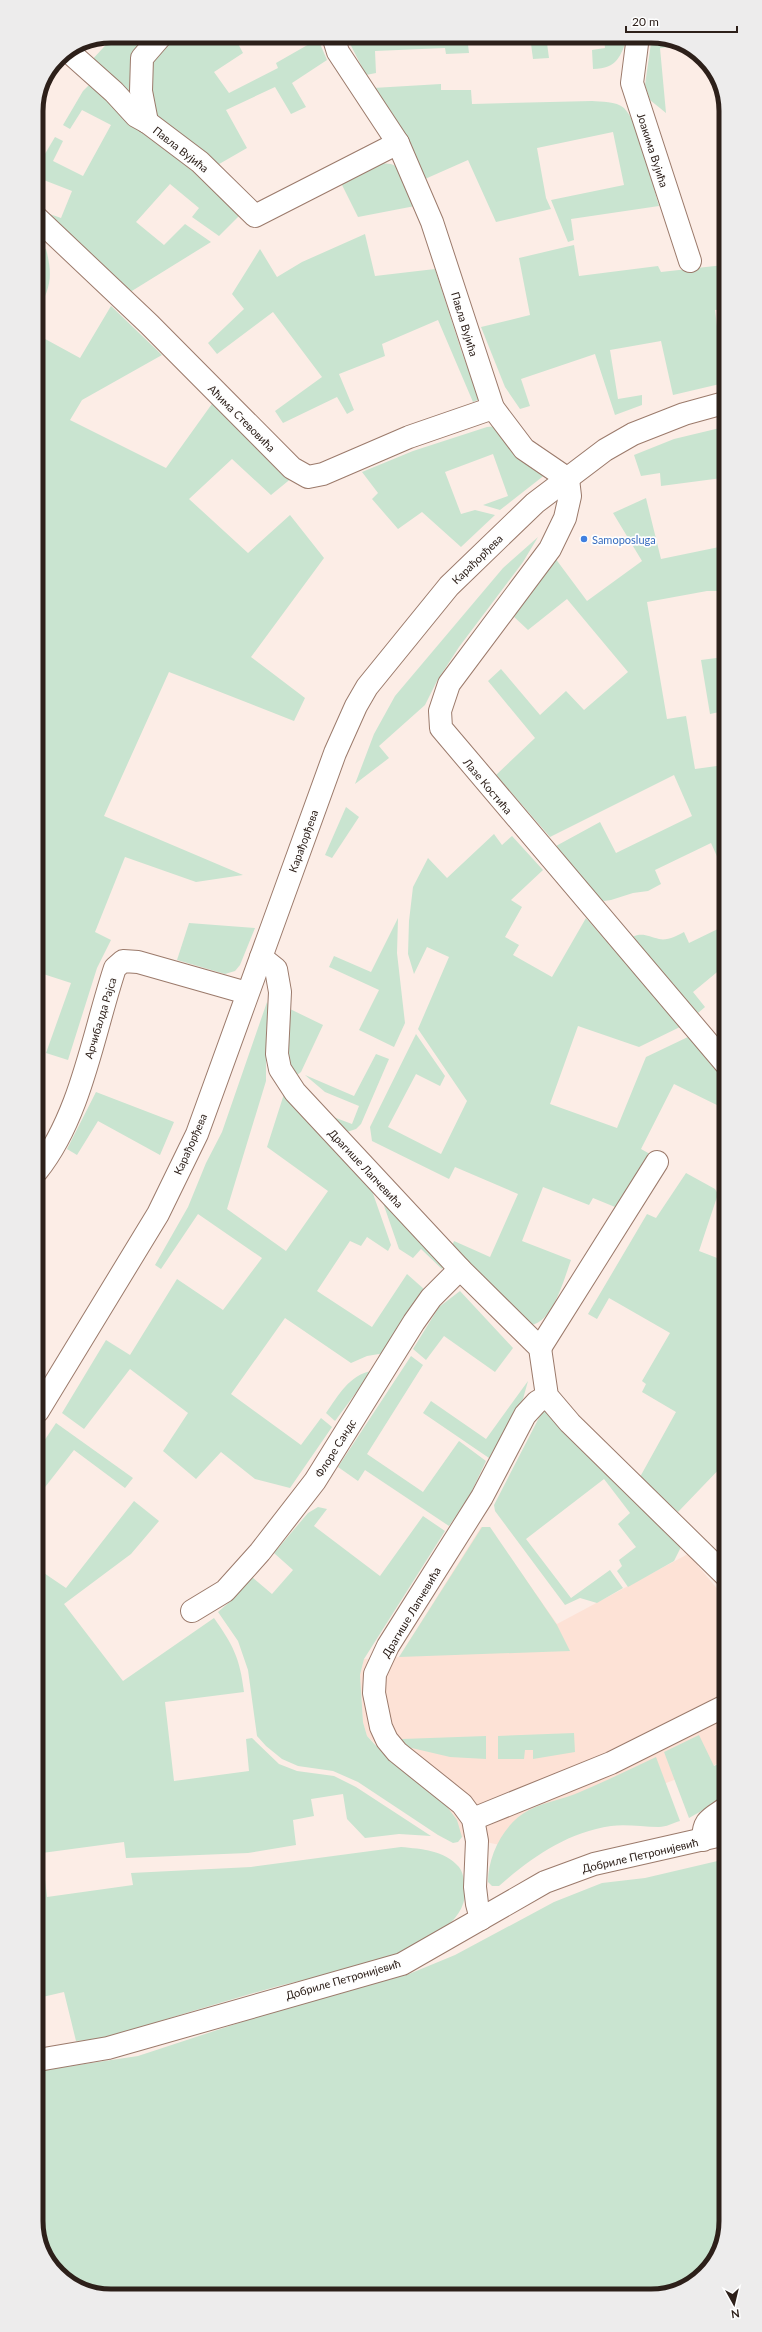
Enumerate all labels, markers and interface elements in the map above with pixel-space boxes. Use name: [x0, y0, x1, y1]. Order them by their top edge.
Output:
scale bar: [626, 8, 737, 34]
text: 20 m: [632, 14, 659, 29]
street label: Јоакима Вујића: [635, 111, 671, 189]
street label: Павла Вујића: [151, 123, 211, 175]
street label: Павла Вујића: [449, 290, 481, 358]
street label: Аћима Стевовића: [206, 382, 278, 454]
street label: Карађорђева: [449, 532, 505, 586]
place label: Samoposluga: [592, 533, 656, 546]
marker: Samoposluga: [579, 534, 589, 544]
street label: Лазе Костића: [460, 755, 515, 817]
street label: Карађорђева: [286, 808, 320, 874]
street label: Арчибалда Рајса: [81, 976, 119, 1060]
street label: Карађорђева: [171, 1111, 209, 1177]
street label: Драгише Лапчевића: [326, 1126, 406, 1210]
street label: Флоре Сандс: [312, 1416, 358, 1480]
street label: Драгише Лапчевића: [379, 1564, 443, 1660]
street label: Добриле Петронијевић: [581, 1835, 699, 1875]
street label: Добриле Петронијевић: [284, 1956, 402, 2002]
north arrow: [714, 2284, 754, 2324]
text: N: [730, 2307, 741, 2321]

